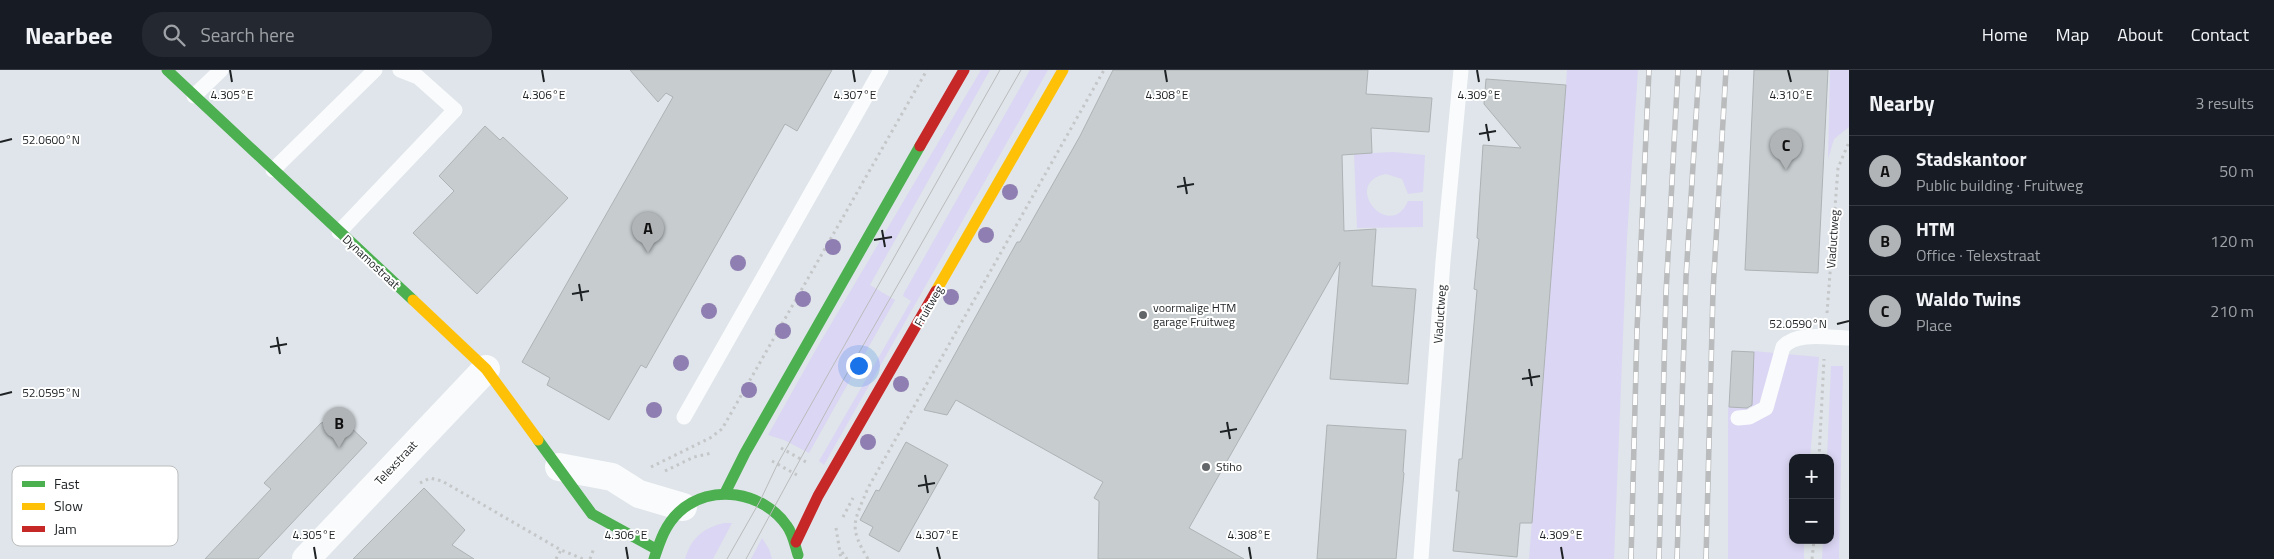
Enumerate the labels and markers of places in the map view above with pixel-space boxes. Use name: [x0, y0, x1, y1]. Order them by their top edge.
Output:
pin: C: [1770, 129, 1802, 170]
pin: A: [632, 212, 664, 253]
place label: voormalige HTM garage Fruitweg: [1153, 298, 1236, 331]
marker: voormalige HTM garage Fruitweg: [1137, 309, 1149, 321]
pin: B: [323, 407, 355, 448]
place label: Stiho: [1216, 457, 1242, 476]
marker: Stiho: [1200, 461, 1212, 473]

